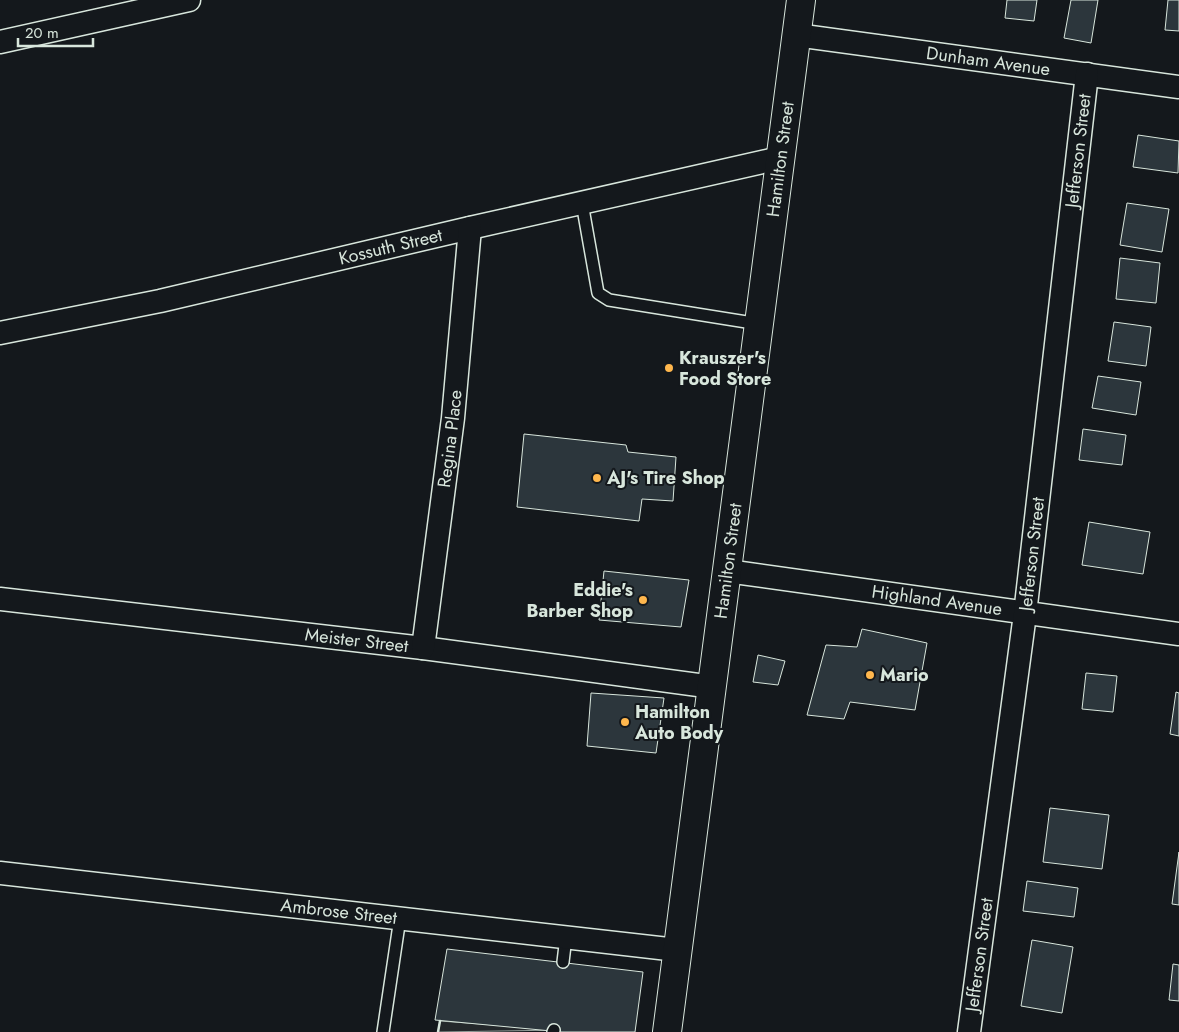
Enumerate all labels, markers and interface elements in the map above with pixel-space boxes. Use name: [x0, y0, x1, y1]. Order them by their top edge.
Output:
scale bar: [18, 15, 92, 47]
text: 20 m: [25, 22, 59, 44]
street label: Dunham Avenue: [925, 40, 1052, 82]
street label: Jefferson Street: [1059, 92, 1098, 211]
street label: Hamilton Street: [760, 99, 801, 219]
street label: Kossuth Street: [336, 222, 446, 271]
place label: Krauszer's Food Store: [679, 345, 771, 392]
marker: Krauszer's Food Store: [663, 362, 675, 374]
street label: Regina Place: [431, 389, 468, 489]
place label: AJ's Tire Shop: [606, 465, 725, 491]
marker: AJ's Tire Shop: [591, 472, 603, 484]
street label: Jefferson Street: [1012, 495, 1051, 614]
street label: Hamilton Street: [708, 501, 749, 620]
place label: Eddie's Barber Shop: [527, 577, 633, 624]
street label: Highland Avenue: [870, 578, 1004, 622]
marker: Eddie's Barber Shop: [637, 594, 649, 606]
street label: Meister Street: [303, 621, 410, 659]
place label: Mario: [880, 662, 929, 688]
marker: Mario: [864, 669, 876, 681]
place label: Hamilton Auto Body: [634, 699, 724, 746]
marker: Hamilton Auto Body: [619, 716, 631, 728]
street label: Ambrose Street: [279, 892, 399, 931]
street label: Jefferson Street: [959, 896, 1000, 1015]

